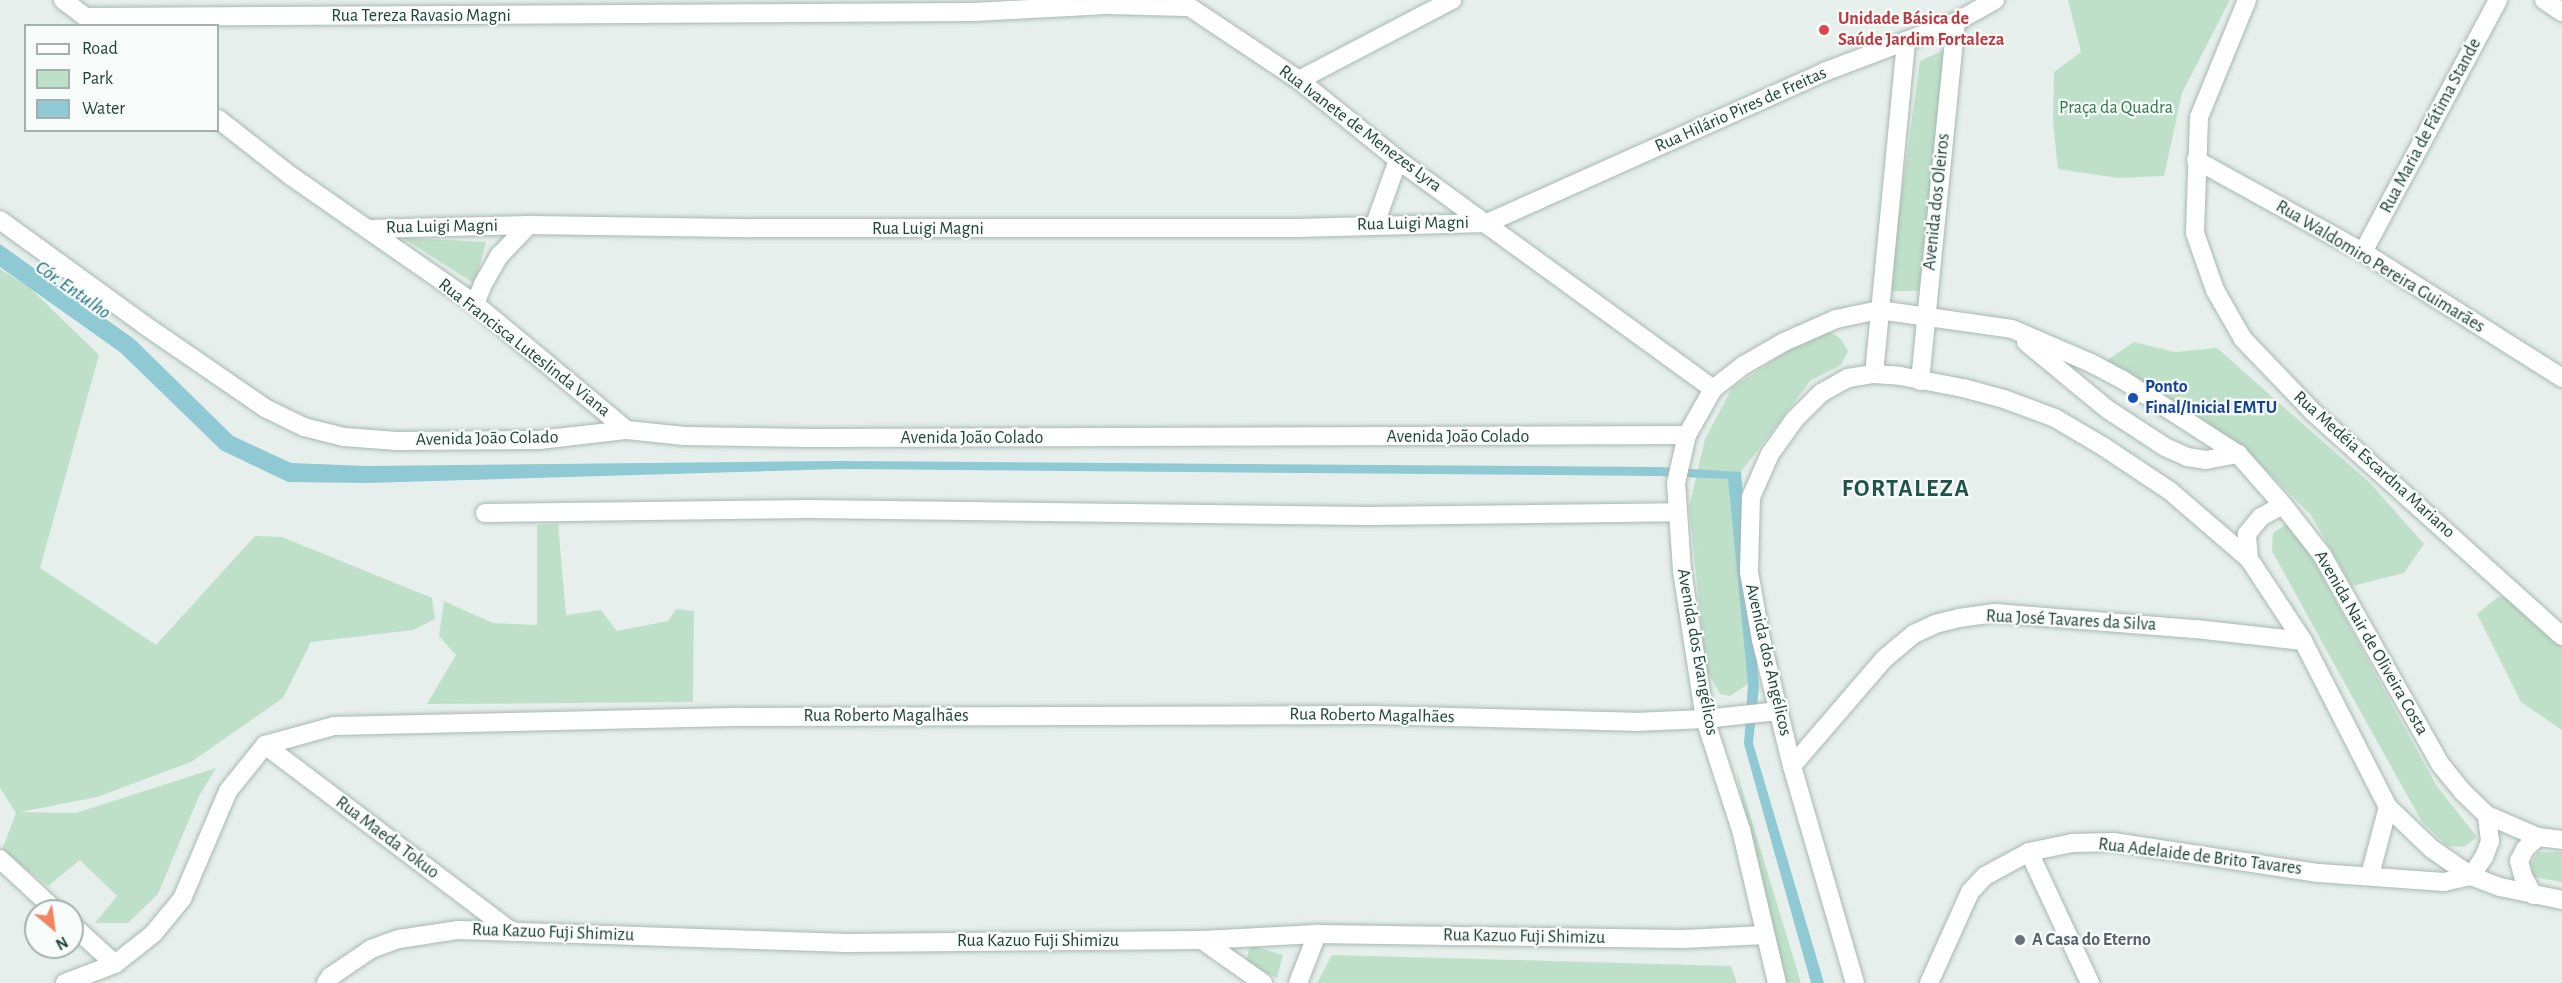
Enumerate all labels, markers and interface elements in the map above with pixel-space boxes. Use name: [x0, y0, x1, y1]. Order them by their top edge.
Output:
street label: Rua Tereza Ravasio Magni: [331, 5, 511, 27]
place label: Unidade Básica de Saúde Jardim Fortaleza: [1838, 9, 2004, 52]
marker: Unidade Básica de Saúde Jardim Fortaleza: [1815, 21, 1833, 39]
legend: [24, 24, 219, 132]
street label: Rua Maria de Fátima Stande: [2376, 35, 2486, 217]
text: Road: [82, 40, 118, 58]
street label: Rua Ivanete de Menezes Lyra: [1274, 61, 1446, 197]
street label: Rua Hilário Pires de Freitas: [1652, 62, 1830, 158]
text: Park: [82, 70, 113, 88]
park label: Praça da Quadra: [2059, 97, 2173, 119]
text: Water: [82, 100, 125, 118]
street label: Avenida dos Oleiros: [1919, 132, 1955, 272]
street label: Rua Waldomiro Pereira Guimarães: [2272, 196, 2488, 338]
street label: Rua Luigi Magni: [1357, 212, 1469, 236]
street label: Rua Luigi Magni: [386, 215, 498, 239]
street label: Rua Luigi Magni: [872, 218, 984, 240]
water label: Cór. Entulho: [30, 255, 116, 325]
street label: Rua Francisca Luteslinda Viana: [434, 274, 614, 422]
place label: Ponto Final/Inicial EMTU: [2145, 377, 2277, 420]
street label: Rua Medéia Escardna Mariano: [2289, 387, 2459, 543]
marker: Ponto Final/Inicial EMTU: [2126, 391, 2140, 405]
street label: Avenida João Colado: [1387, 426, 1529, 448]
street label: Avenida João Colado: [415, 427, 559, 451]
street label: Avenida João Colado: [901, 427, 1043, 449]
district label: FORTALEZA: [1842, 476, 1970, 504]
street label: Avenida Nair de Oliveira Costa: [2309, 547, 2433, 739]
street label: Avenida dos Evangélicos: [1672, 567, 1722, 737]
street label: Avenida dos Angélicos: [1740, 582, 1796, 738]
street label: Rua José Tavares da Silva: [1985, 606, 2157, 636]
street label: Rua Roberto Magalhães: [1289, 704, 1455, 728]
street label: Rua Roberto Magalhães: [803, 705, 969, 727]
street label: Rua Maeda Tokuo: [331, 792, 443, 884]
street label: Rua Adelaide de Brito Tavares: [2097, 834, 2303, 880]
north arrow: [24, 899, 84, 959]
street label: Rua Kazuo Fuji Shimizu: [472, 919, 634, 947]
street label: Rua Kazuo Fuji Shimizu: [1443, 925, 1605, 949]
place label: A Casa do Eterno: [2032, 929, 2151, 951]
street label: Rua Kazuo Fuji Shimizu: [957, 930, 1119, 952]
text: N: [53, 933, 71, 953]
marker: A Casa do Eterno: [2013, 933, 2027, 947]

